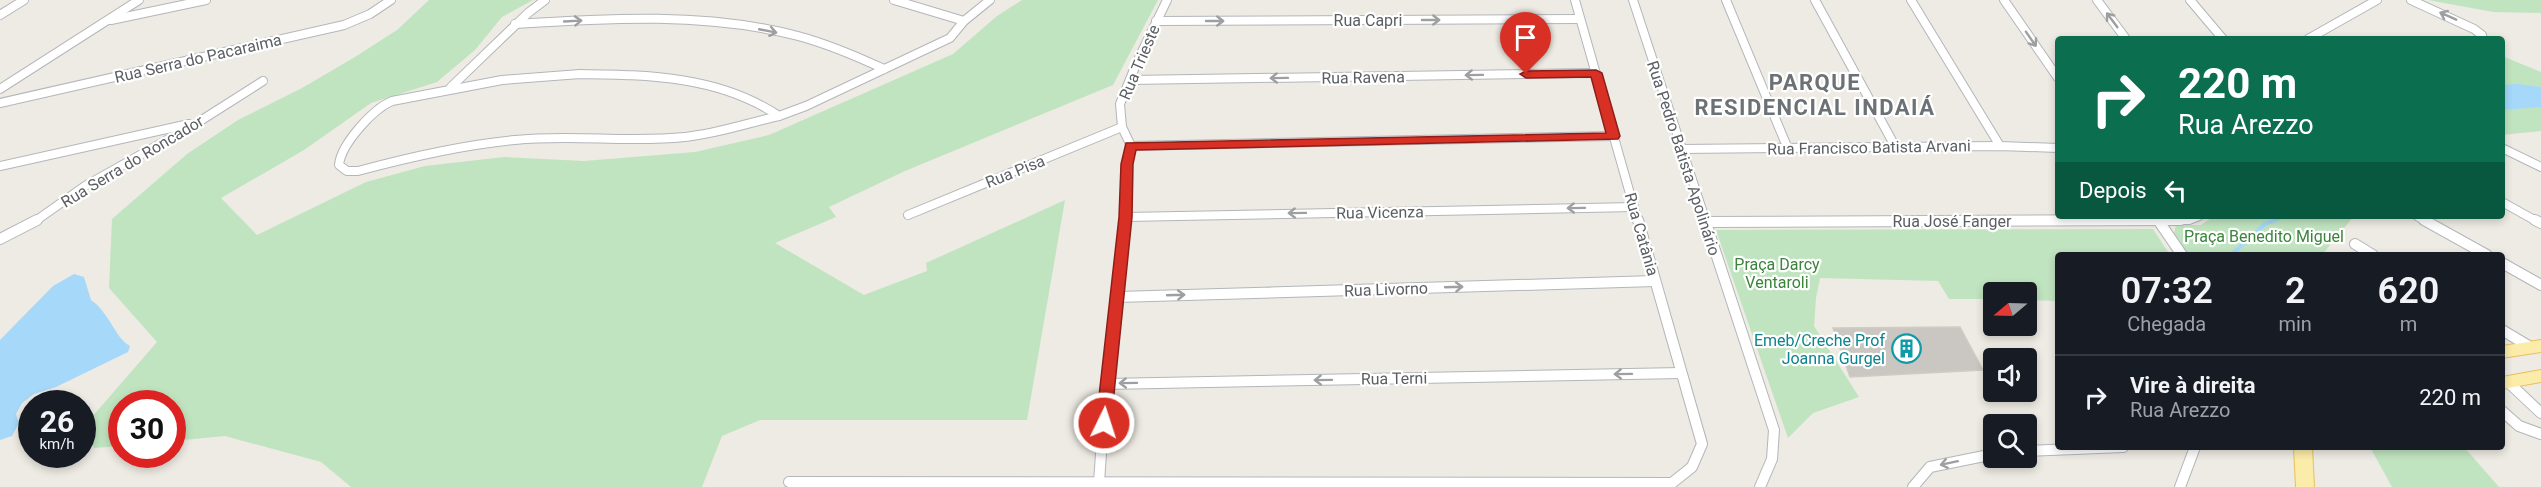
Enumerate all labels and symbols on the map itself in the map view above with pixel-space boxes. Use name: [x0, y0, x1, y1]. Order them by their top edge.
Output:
one-way arrow: [2439, 10, 2457, 22]
street label: Rua Capri: [1334, 11, 1402, 30]
pin: [1500, 12, 1551, 74]
one-way arrow: [2105, 12, 2118, 28]
one-way arrow: [1420, 14, 1440, 26]
one-way arrow: [563, 15, 583, 26]
one-way arrow: [1204, 15, 1224, 27]
street label: Rua Trieste: [1115, 22, 1164, 103]
one-way arrow: [757, 26, 777, 37]
street label: Rua Serra do Pacaraima: [113, 30, 284, 87]
one-way arrow: [2025, 31, 2037, 47]
street label: Rua Pedro Batista Apolinário: [1643, 58, 1724, 258]
street label: Rua Ravena: [1321, 67, 1405, 88]
one-way arrow: [1465, 69, 1485, 81]
district label: PARQUE RESIDENCIAL INDAIÁ: [1694, 70, 1936, 120]
one-way arrow: [1270, 72, 1290, 84]
street label: Rua Serra do Roncador: [57, 111, 208, 212]
street label: Rua Francisco Batista Arvani: [1767, 136, 1971, 159]
street label: Rua Pisa: [983, 151, 1048, 192]
street label: Rua Catânia: [1621, 190, 1662, 278]
street label: Rua Vicenza: [1336, 202, 1424, 223]
one-way arrow: [1566, 203, 1586, 214]
one-way arrow: [1287, 208, 1307, 219]
street label: Rua José Fanger: [1892, 212, 2012, 231]
park label: Praça Benedito Miguel: [2184, 227, 2344, 246]
park label: Praça Darcy Ventaroli: [1734, 255, 1820, 292]
street label: Rua Livorno: [1344, 279, 1428, 300]
one-way arrow: [1444, 281, 1464, 292]
north arrow: [1983, 282, 2037, 336]
one-way arrow: [1165, 289, 1185, 300]
place label: Emeb/Creche Prof Joanna Gurgel: [1754, 331, 1885, 368]
building icon: Emeb/Creche Prof Joanna Gurgel: [1890, 333, 1922, 365]
street label: Rua Terni: [1361, 368, 1427, 389]
one-way arrow: [1613, 368, 1633, 380]
one-way arrow: [1313, 374, 1333, 385]
one-way arrow: [1118, 377, 1138, 389]
speed limit sign: 30: [108, 390, 186, 468]
position arrow: [1072, 391, 1136, 455]
one-way arrow: [1940, 458, 1959, 470]

